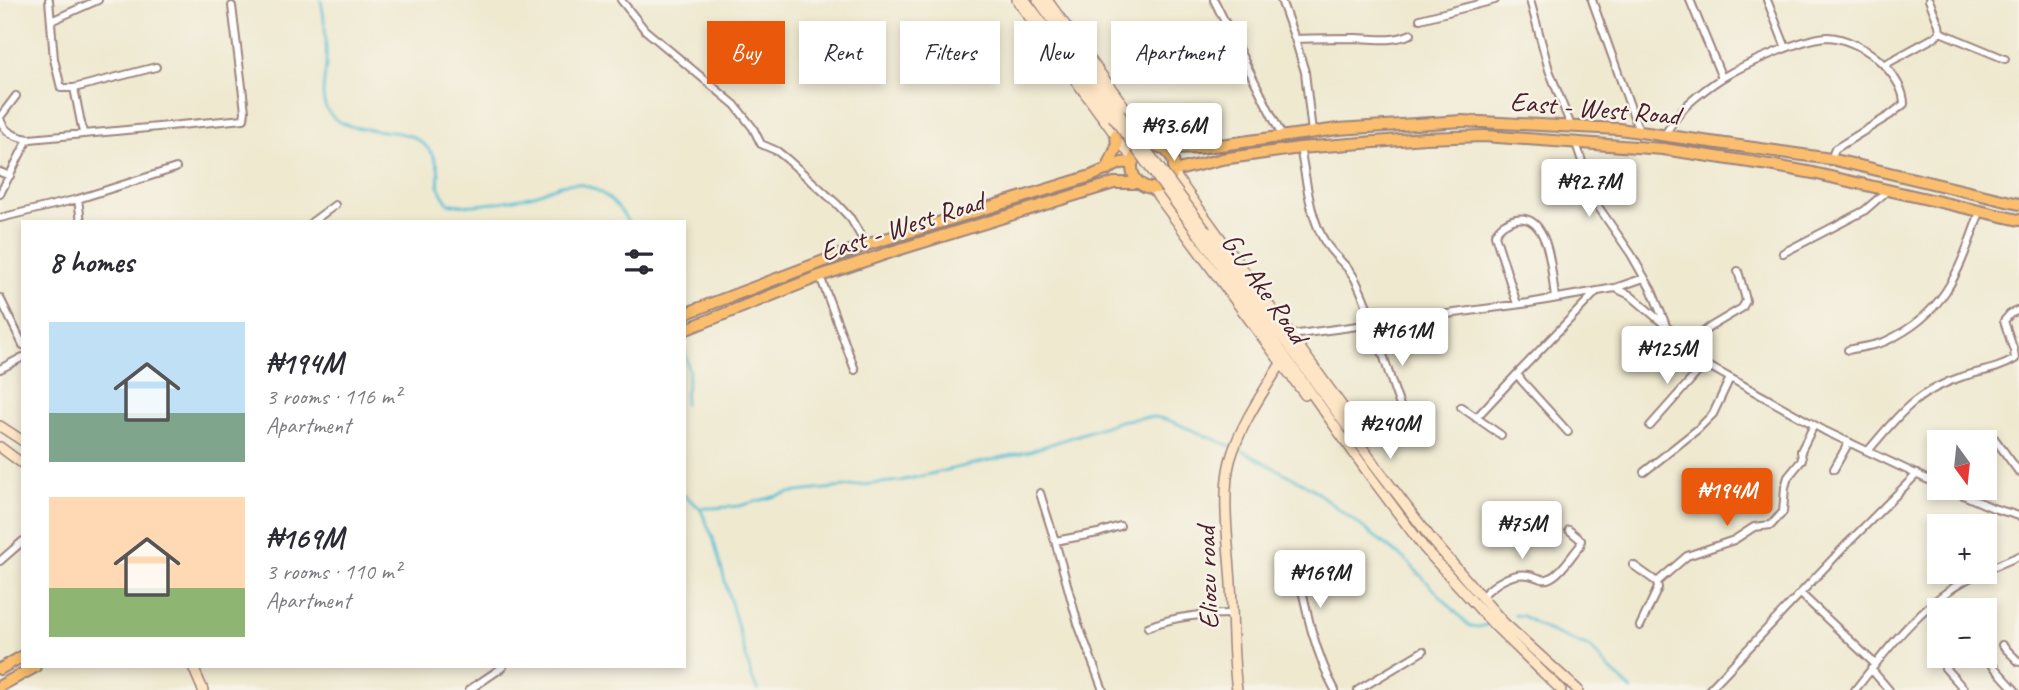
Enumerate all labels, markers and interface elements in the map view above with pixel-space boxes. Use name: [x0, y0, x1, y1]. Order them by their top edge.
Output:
chip: Buy: [707, 21, 785, 84]
chip: Rent: [799, 21, 886, 84]
chip: Filters: [900, 21, 1000, 84]
chip: New: [1014, 21, 1097, 84]
chip: Apartment: [1111, 21, 1247, 84]
street label: East - West Road: [1509, 83, 1685, 133]
pin: ₦93.6M: [1117, 104, 1231, 163]
text: ₦93.6M: [1142, 111, 1206, 140]
pin: ₦92.7M: [1532, 160, 1646, 219]
text: ₦92.7M: [1557, 167, 1621, 196]
street label: East - West Road: [816, 182, 992, 269]
street label: G.U Ake Road: [1214, 226, 1318, 353]
text: 8 homes: [49, 243, 134, 281]
icon: filters: [620, 243, 658, 281]
pin: ₦161M: [1353, 308, 1451, 368]
text: ₦161M: [1372, 316, 1432, 345]
pin: ₦125M: [1618, 326, 1716, 386]
text: ₦125M: [1638, 334, 1696, 363]
text: ₦194M: [266, 344, 343, 382]
icon: home: [105, 350, 189, 434]
text: 3 rooms · 116 m²: [266, 382, 401, 411]
pin: ₦240M: [1341, 402, 1439, 461]
text: ₦240M: [1360, 409, 1420, 438]
text: Apartment: [266, 411, 351, 440]
north arrow: [1927, 430, 1997, 500]
map controls: [1927, 430, 1997, 668]
pin: ₦194M: [1678, 468, 1776, 528]
text: ₦194M: [1698, 476, 1756, 505]
pin: ₦75M: [1481, 502, 1563, 561]
text: ₦75M: [1498, 509, 1546, 538]
button: +: [1927, 514, 1997, 584]
text: ₦169M: [266, 519, 343, 557]
street label: Eliozu road: [1188, 522, 1226, 630]
icon: home: [105, 525, 189, 609]
pin: ₦169M: [1271, 550, 1369, 610]
text: 3 rooms · 110 m²: [266, 557, 401, 586]
text: ₦169M: [1290, 558, 1350, 587]
text: Apartment: [266, 586, 351, 615]
button: −: [1927, 598, 1997, 668]

